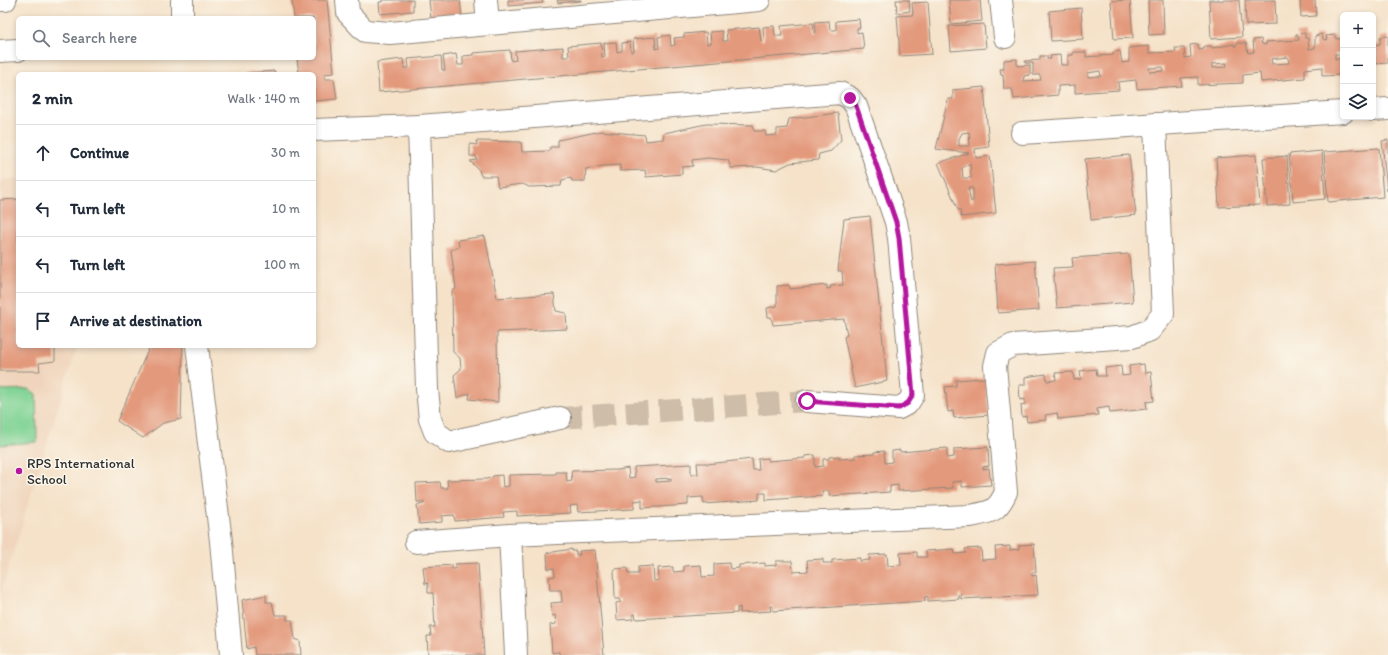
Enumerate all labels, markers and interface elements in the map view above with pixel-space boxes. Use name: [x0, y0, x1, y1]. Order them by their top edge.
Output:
map controls: [1340, 12, 1376, 120]
button: +: [1340, 12, 1376, 48]
search box: [16, 16, 316, 60]
icon: search: [30, 27, 52, 49]
text: Search here: [62, 29, 137, 47]
button: −: [1340, 48, 1376, 84]
button: layers: [1340, 84, 1376, 120]
text: 2 min: [32, 88, 72, 108]
route end: [841, 89, 859, 107]
text: Walk · 140 m: [228, 91, 300, 106]
icon: ahead: [32, 142, 54, 164]
text: Continue: [70, 144, 129, 162]
text: 30 m: [271, 145, 300, 160]
icon: left: [32, 198, 54, 220]
text: Turn left: [70, 200, 125, 218]
text: 10 m: [272, 201, 300, 216]
icon: left: [32, 254, 54, 276]
text: Turn left: [70, 256, 125, 274]
text: 100 m: [264, 257, 300, 272]
icon: arrive: [32, 310, 54, 332]
text: Arrive at destination: [70, 312, 202, 330]
route start: [798, 392, 816, 410]
place label: RPS International School: [27, 455, 135, 488]
marker: RPS International School: [14, 466, 24, 476]

